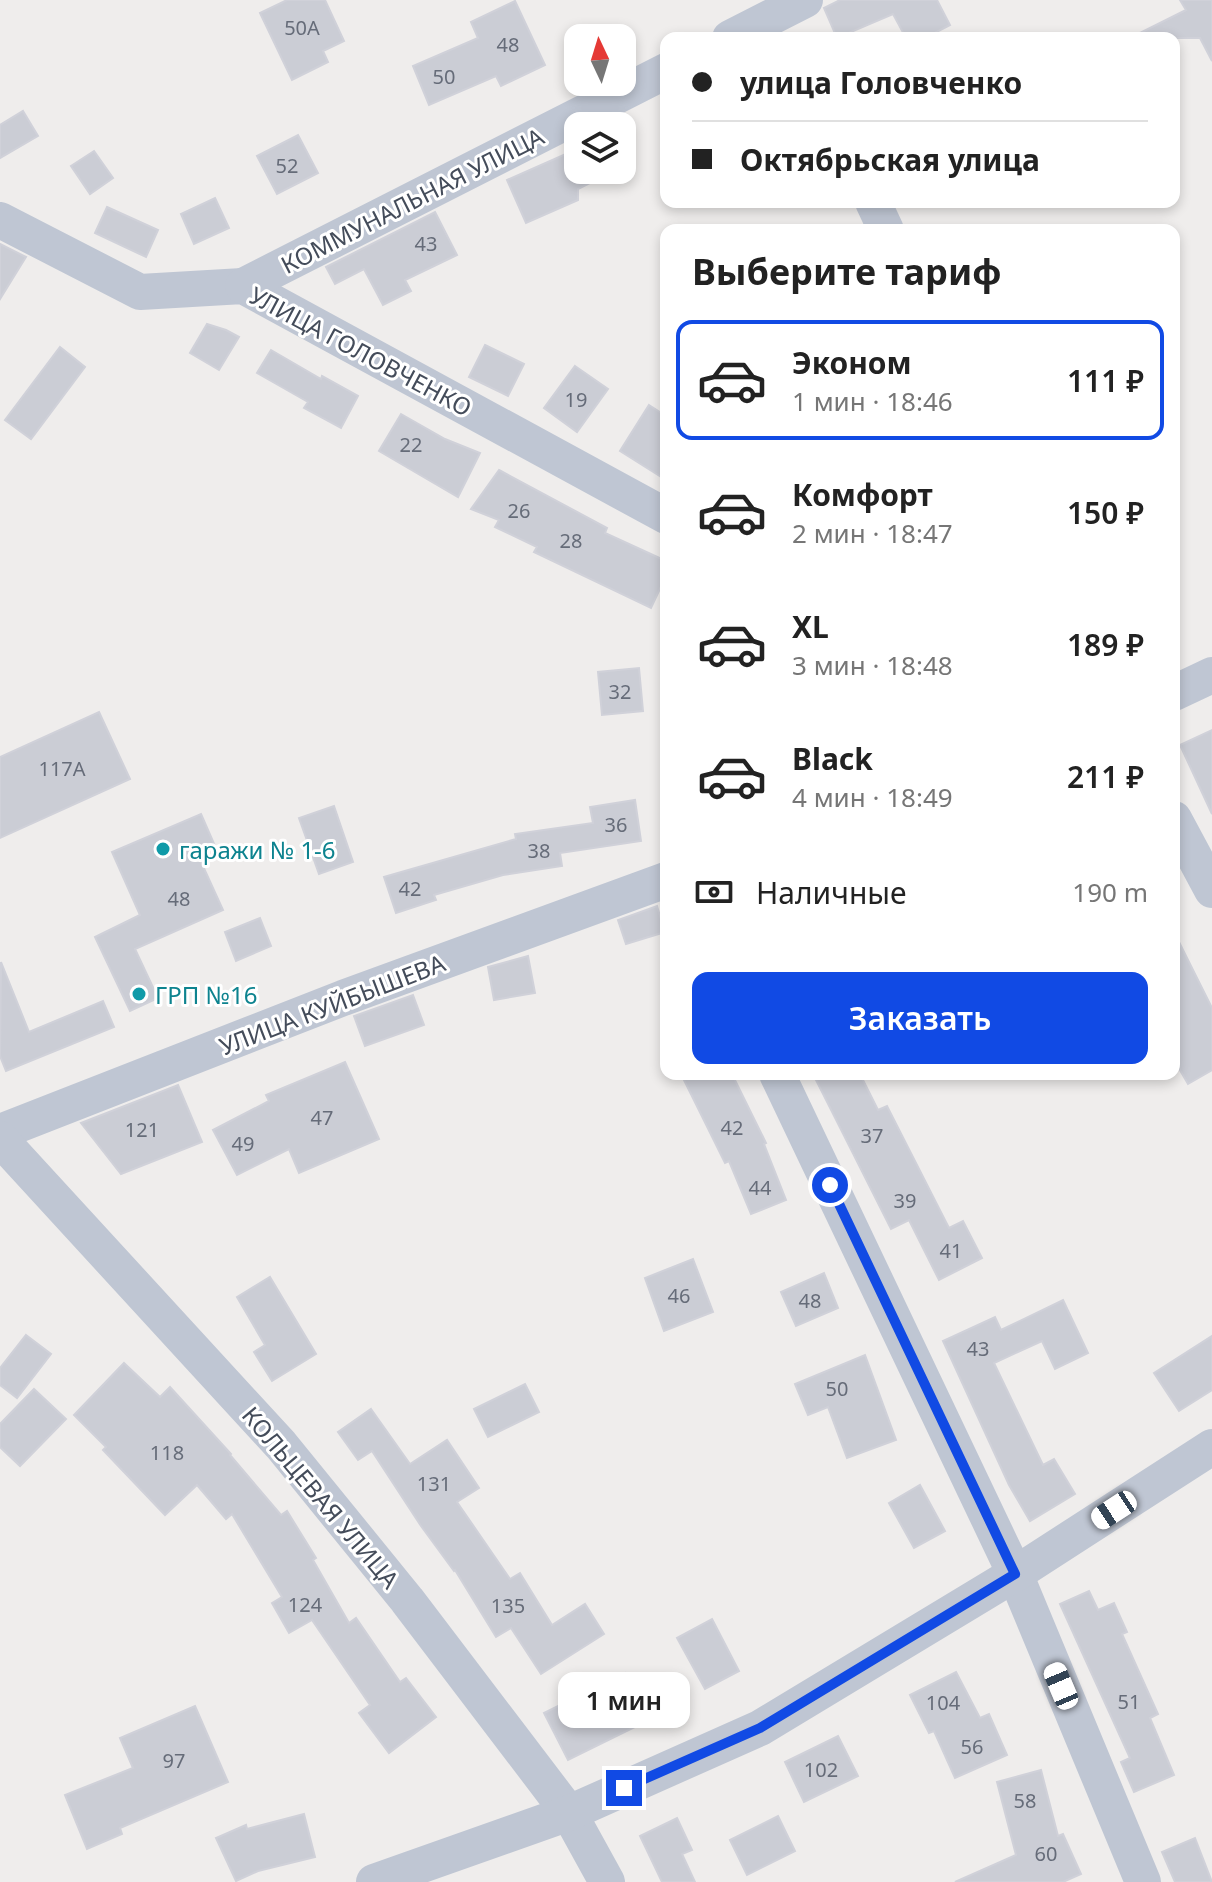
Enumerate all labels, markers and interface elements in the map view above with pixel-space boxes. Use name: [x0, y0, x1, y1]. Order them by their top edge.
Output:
house number: 50А: [284, 14, 320, 41]
north arrow: [564, 24, 636, 96]
map controls: [564, 24, 636, 184]
house number: 48: [497, 31, 519, 58]
text: улица Головченко: [740, 62, 1022, 103]
house number: 50: [433, 63, 455, 90]
button: layers: [564, 112, 636, 184]
street label: КОММУНАЛЬНАЯ УЛИЦА: [275, 119, 550, 281]
text: Октябрьская улица: [740, 139, 1040, 180]
house number: 52: [276, 152, 298, 179]
house number: 43: [415, 230, 437, 257]
text: Выберите тариф: [692, 247, 1001, 296]
street label: УЛИЦА ГОЛОВЧЕНКО: [244, 278, 478, 424]
text: Эконом: [792, 342, 912, 383]
icon: car: [696, 344, 768, 416]
text: 111 ₽: [1067, 360, 1144, 401]
text: 1 мин · 18:46: [792, 383, 953, 419]
house number: 19: [565, 386, 587, 413]
house number: 22: [400, 431, 422, 458]
text: Комфорт: [792, 474, 933, 515]
icon: car: [696, 476, 768, 548]
text: 150 ₽: [1067, 492, 1144, 533]
house number: 26: [508, 497, 530, 524]
text: 2 мин · 18:47: [792, 515, 953, 551]
house number: 28: [560, 527, 582, 554]
text: XL: [792, 606, 829, 647]
icon: car: [696, 608, 768, 680]
text: 189 ₽: [1067, 624, 1144, 665]
text: 3 мин · 18:48: [792, 647, 953, 683]
house number: 32: [609, 678, 631, 705]
text: Black: [792, 738, 873, 779]
icon: car: [696, 740, 768, 812]
house number: 117А: [38, 755, 86, 782]
text: 211 ₽: [1067, 756, 1144, 797]
text: 4 мин · 18:49: [792, 779, 953, 815]
house number: 36: [605, 811, 627, 838]
place label: гаражи № 1-6: [179, 833, 336, 866]
house number: 38: [528, 837, 550, 864]
marker: гаражи № 1-6: [154, 840, 172, 858]
icon: cash: [692, 870, 736, 914]
text: Наличные: [756, 872, 907, 913]
text: 190 m: [1072, 874, 1148, 910]
house number: 42: [399, 875, 421, 902]
house number: 48: [168, 885, 190, 912]
street label: УЛИЦА КУЙБЫШЕВА: [215, 946, 450, 1062]
button: Заказать: [692, 972, 1148, 1064]
place label: ГРП №16: [155, 978, 258, 1011]
marker: ГРП №16: [130, 985, 148, 1003]
house number: 47: [311, 1104, 333, 1131]
house number: 42: [721, 1114, 743, 1141]
house number: 121: [125, 1116, 159, 1143]
house number: 37: [861, 1122, 883, 1149]
house number: 49: [232, 1130, 254, 1157]
route start: [812, 1167, 848, 1203]
house number: 44: [749, 1174, 772, 1201]
house number: 39: [894, 1187, 916, 1214]
house number: 41: [940, 1237, 962, 1264]
house number: 46: [668, 1282, 690, 1309]
house number: 48: [799, 1287, 821, 1314]
house number: 43: [967, 1335, 989, 1362]
house number: 50: [826, 1375, 848, 1402]
street label: КОЛЬЦЕВАЯ УЛИЦА: [235, 1399, 407, 1595]
house number: 118: [150, 1439, 184, 1466]
house number: 131: [417, 1470, 451, 1497]
car: [1087, 1487, 1141, 1533]
house number: 124: [288, 1591, 323, 1618]
house number: 135: [491, 1592, 525, 1619]
car: [1041, 1659, 1081, 1713]
callout: 1 мин: [558, 1672, 690, 1728]
text: 1 мин: [586, 1682, 662, 1718]
house number: 51: [1118, 1688, 1140, 1715]
house number: 104: [926, 1689, 961, 1716]
house number: 56: [961, 1733, 983, 1760]
house number: 97: [163, 1747, 185, 1774]
house number: 102: [804, 1756, 838, 1783]
route end: [606, 1770, 642, 1806]
house number: 58: [1014, 1787, 1036, 1814]
house number: 60: [1035, 1840, 1057, 1867]

